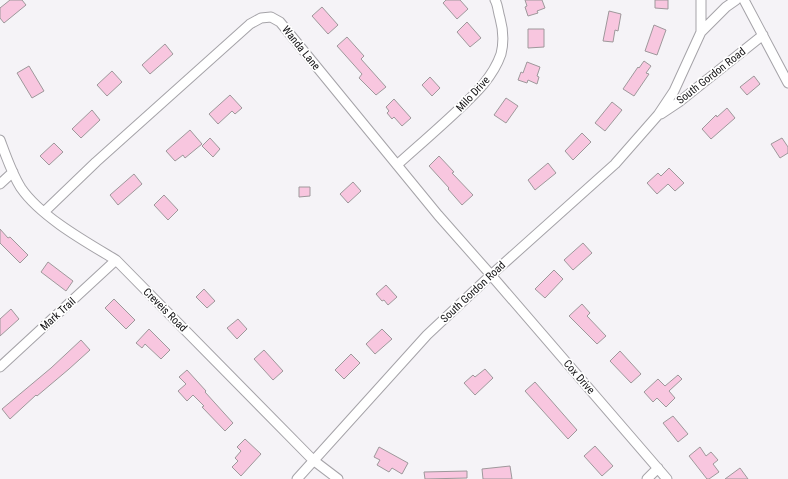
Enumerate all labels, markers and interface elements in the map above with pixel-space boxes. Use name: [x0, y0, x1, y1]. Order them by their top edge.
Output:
street label: Wanda Lane: [279, 23, 323, 73]
street label: South Gordon Road: [674, 45, 748, 107]
street label: Milo Drive: [453, 74, 493, 114]
street label: South Gordon Road: [438, 259, 508, 325]
street label: Creveis Road: [140, 285, 190, 335]
street label: Mark Trail: [38, 295, 78, 333]
street label: Cox Drive: [561, 357, 597, 397]

